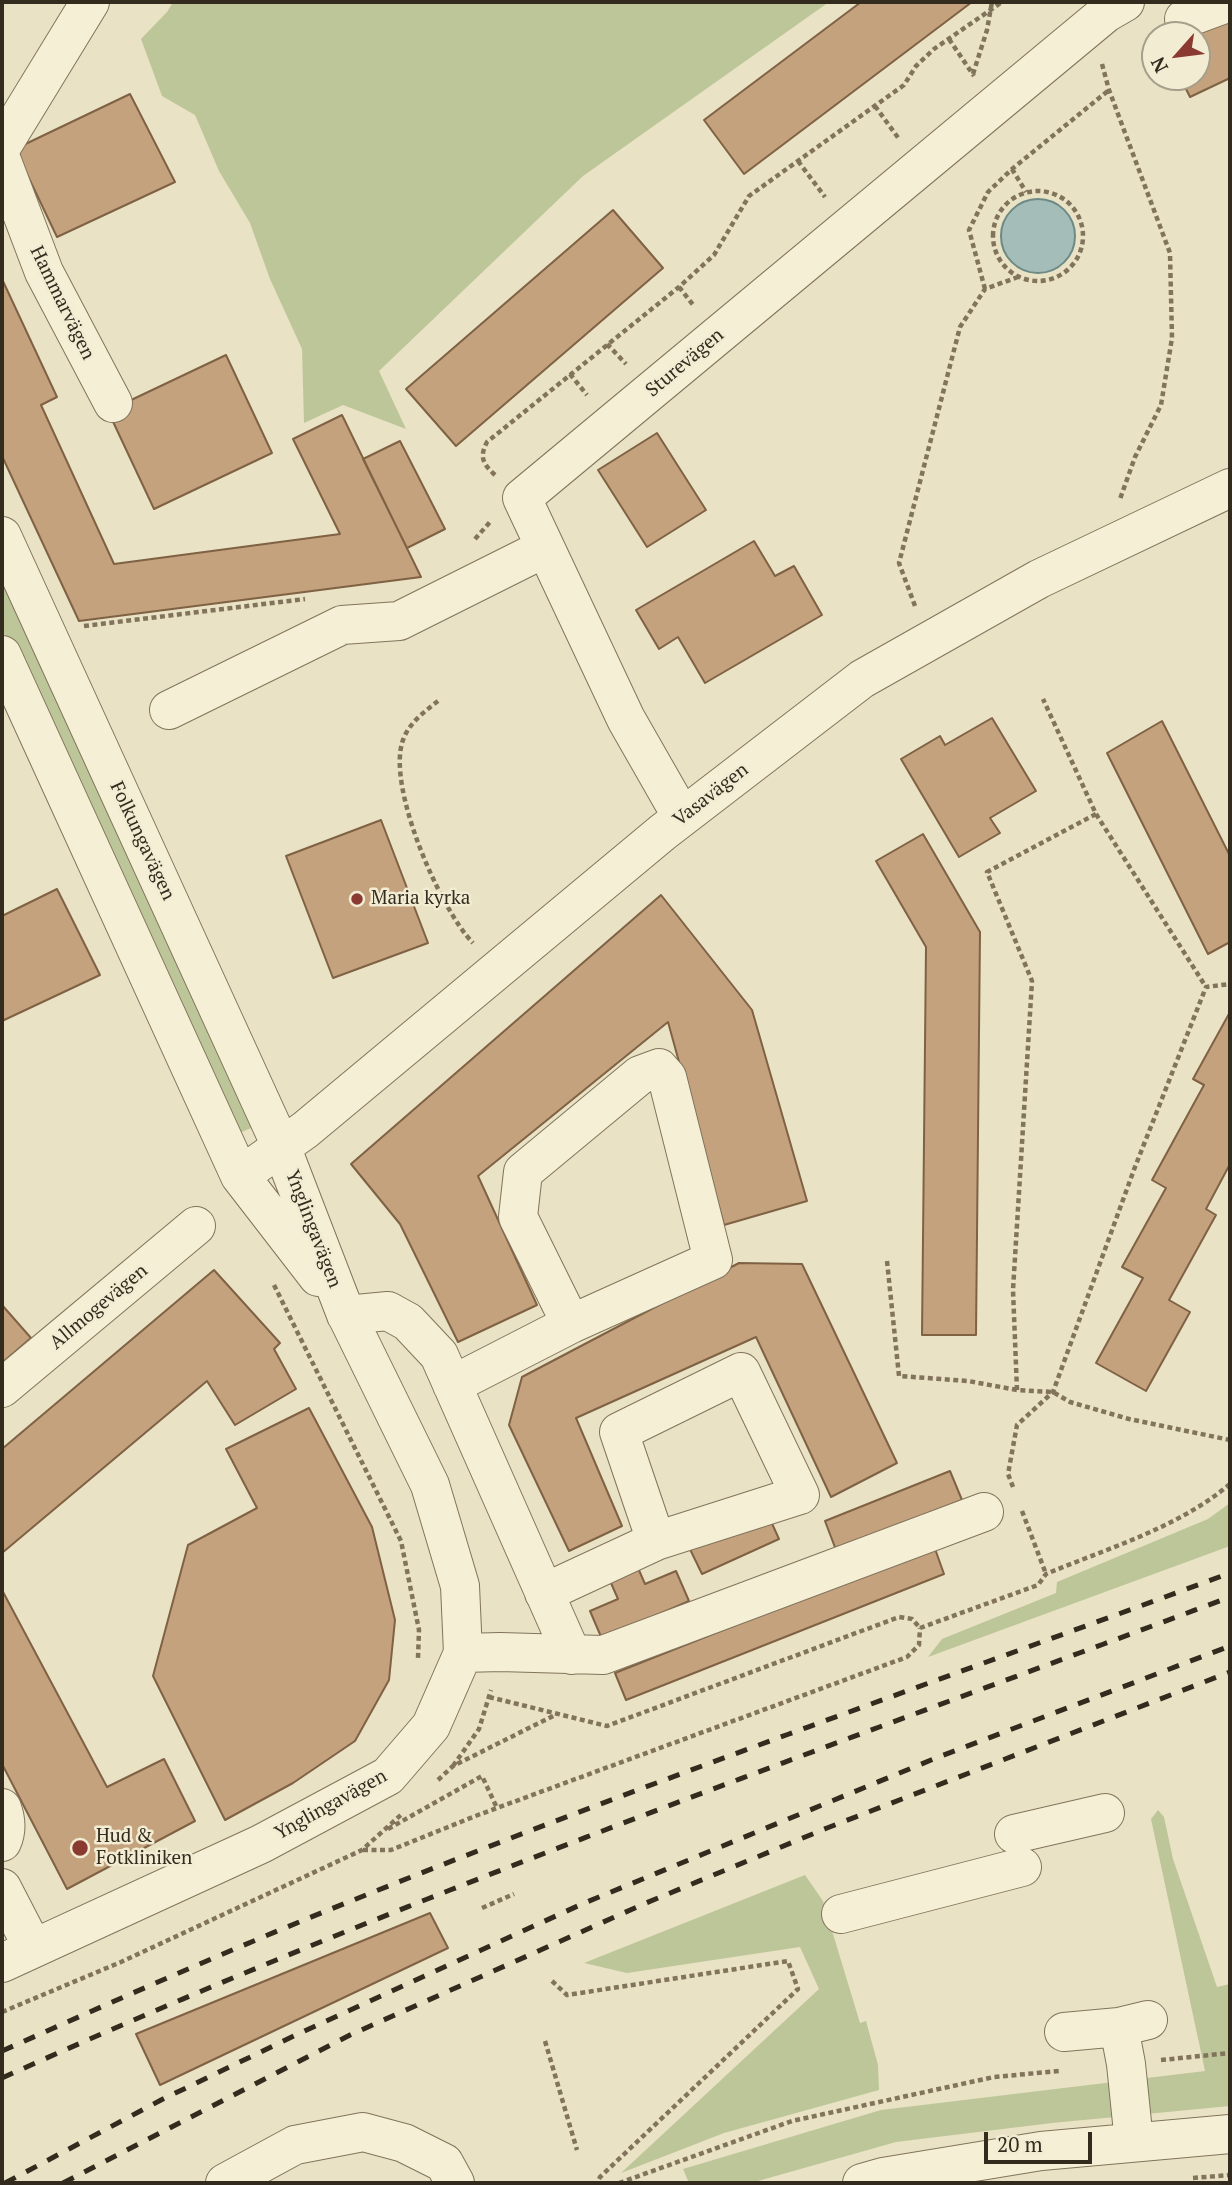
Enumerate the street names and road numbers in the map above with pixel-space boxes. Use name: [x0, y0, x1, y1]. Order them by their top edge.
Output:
street label: Hammarvägen: [25, 243, 99, 363]
street label: Sturevägen: [641, 324, 729, 402]
street label: Vasavägen: [669, 759, 753, 831]
street label: Folkungavägen: [105, 778, 179, 904]
street label: Ynglingavägen: [280, 1167, 346, 1291]
street label: Allmogevägen: [45, 1260, 153, 1354]
street label: Ynglingavägen: [271, 1765, 391, 1845]

